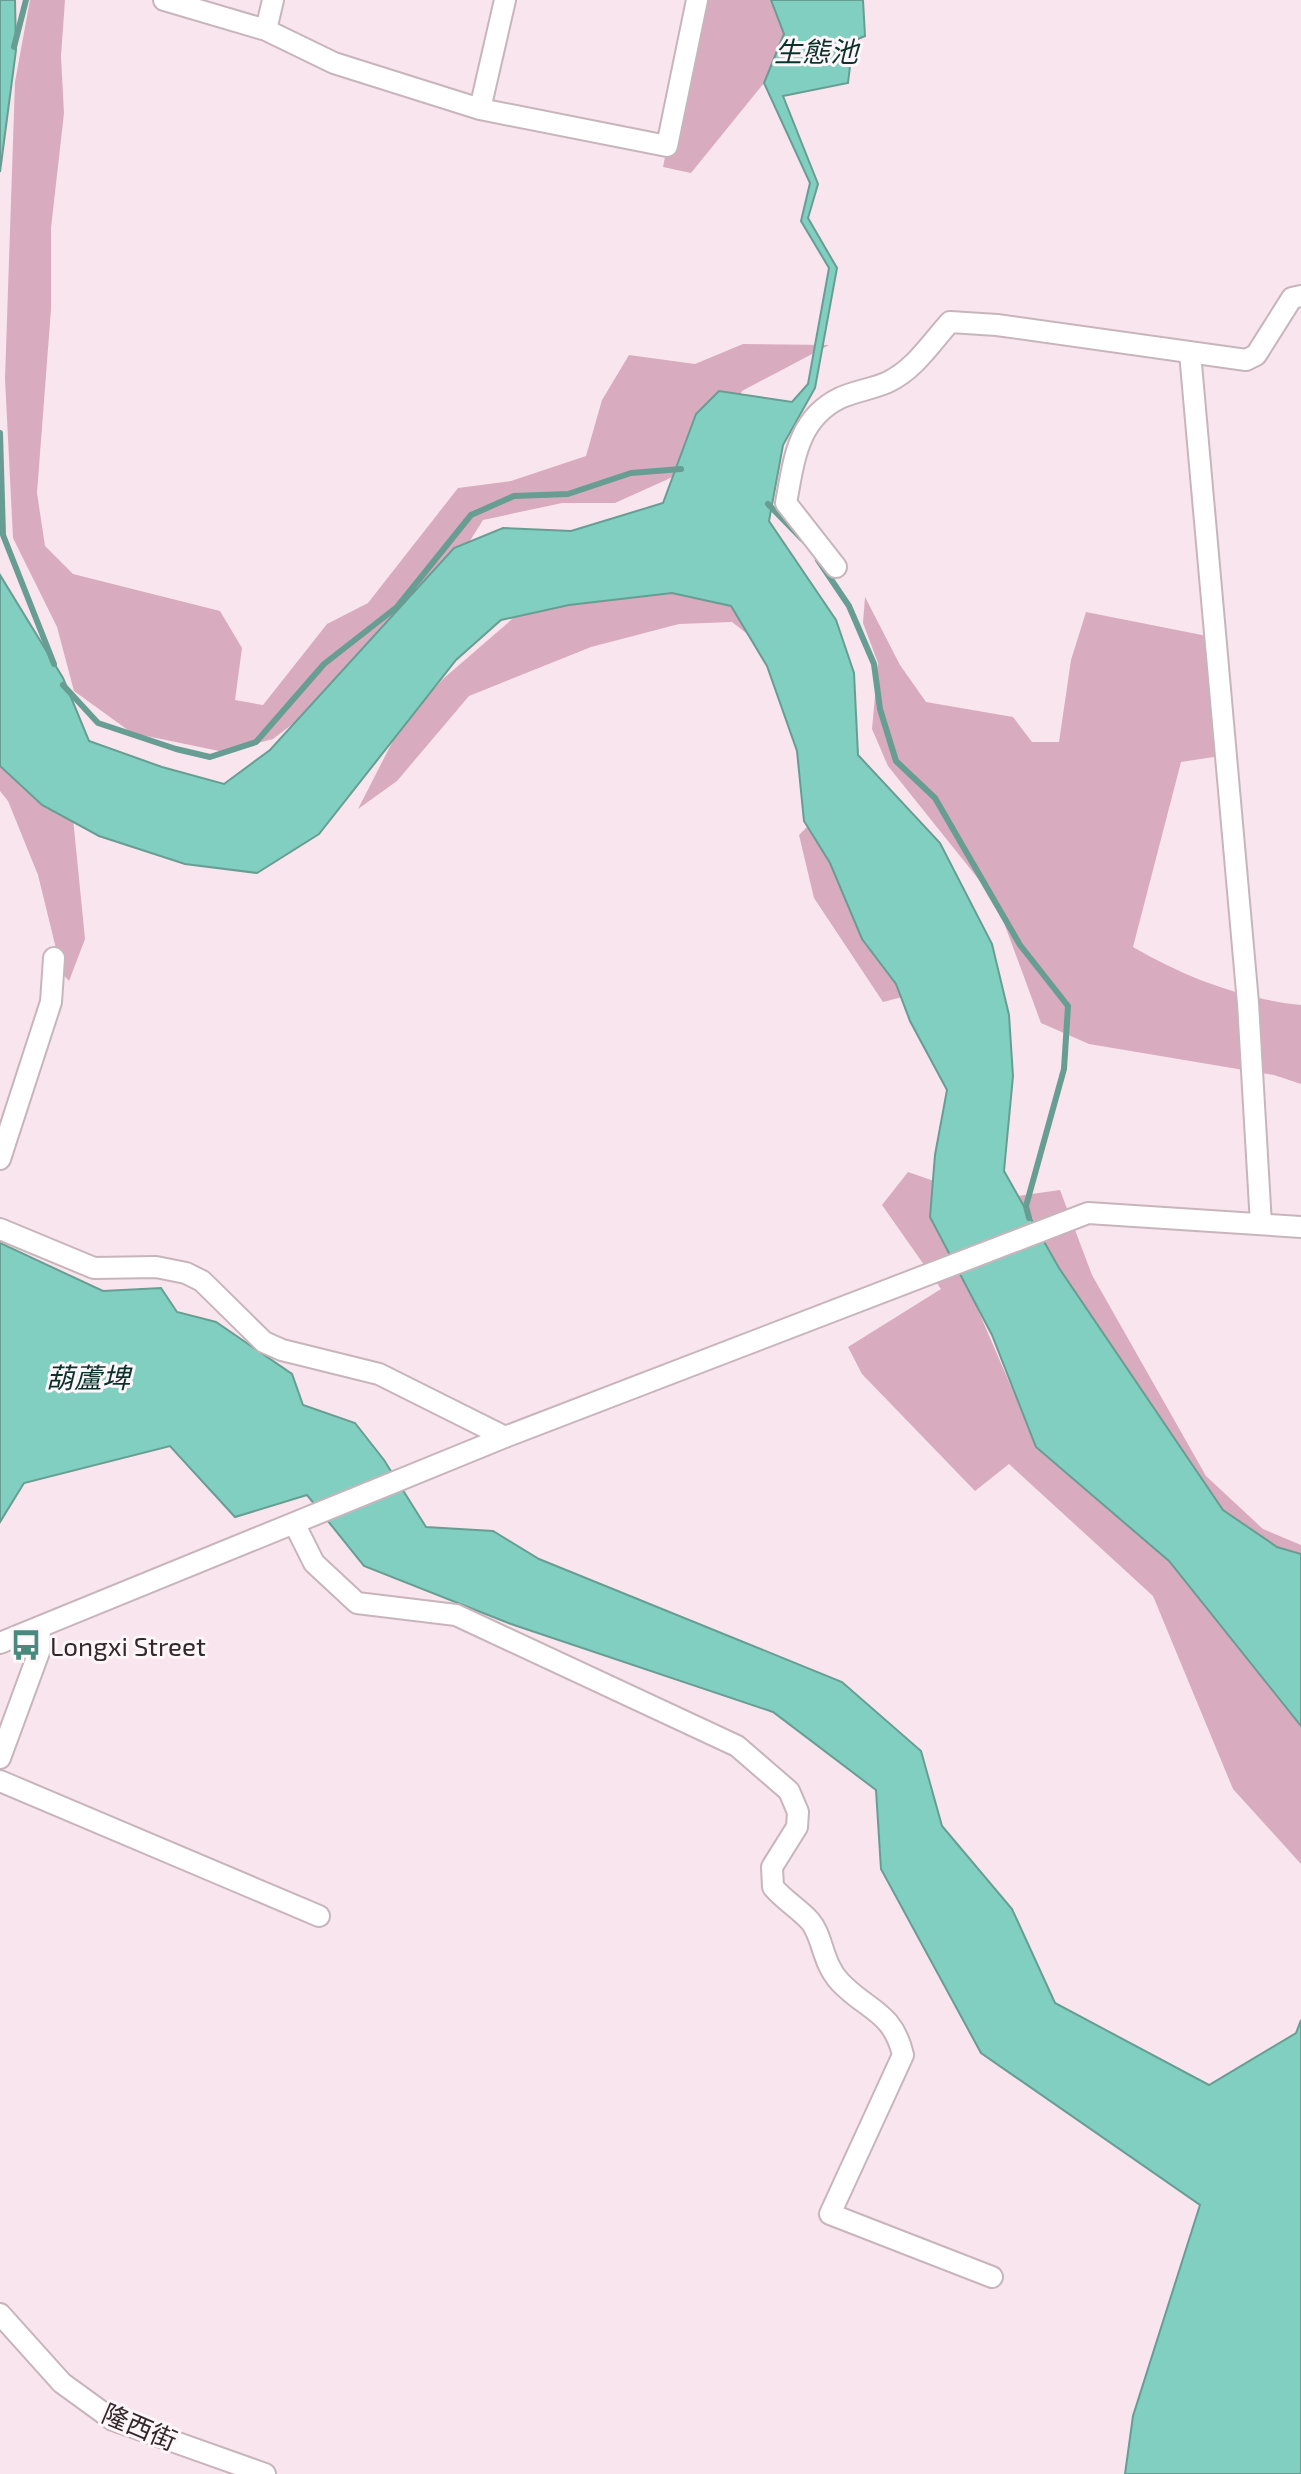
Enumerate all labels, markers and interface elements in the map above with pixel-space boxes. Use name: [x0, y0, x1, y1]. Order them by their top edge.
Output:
water label: 生態池: [774, 34, 861, 68]
water label: 葫蘆埤: [46, 1360, 133, 1394]
bus stop icon: Longxi Street: [9, 1628, 43, 1662]
place label: Longxi Street: [50, 1630, 206, 1661]
street label: 隆西街: [98, 2396, 182, 2456]

